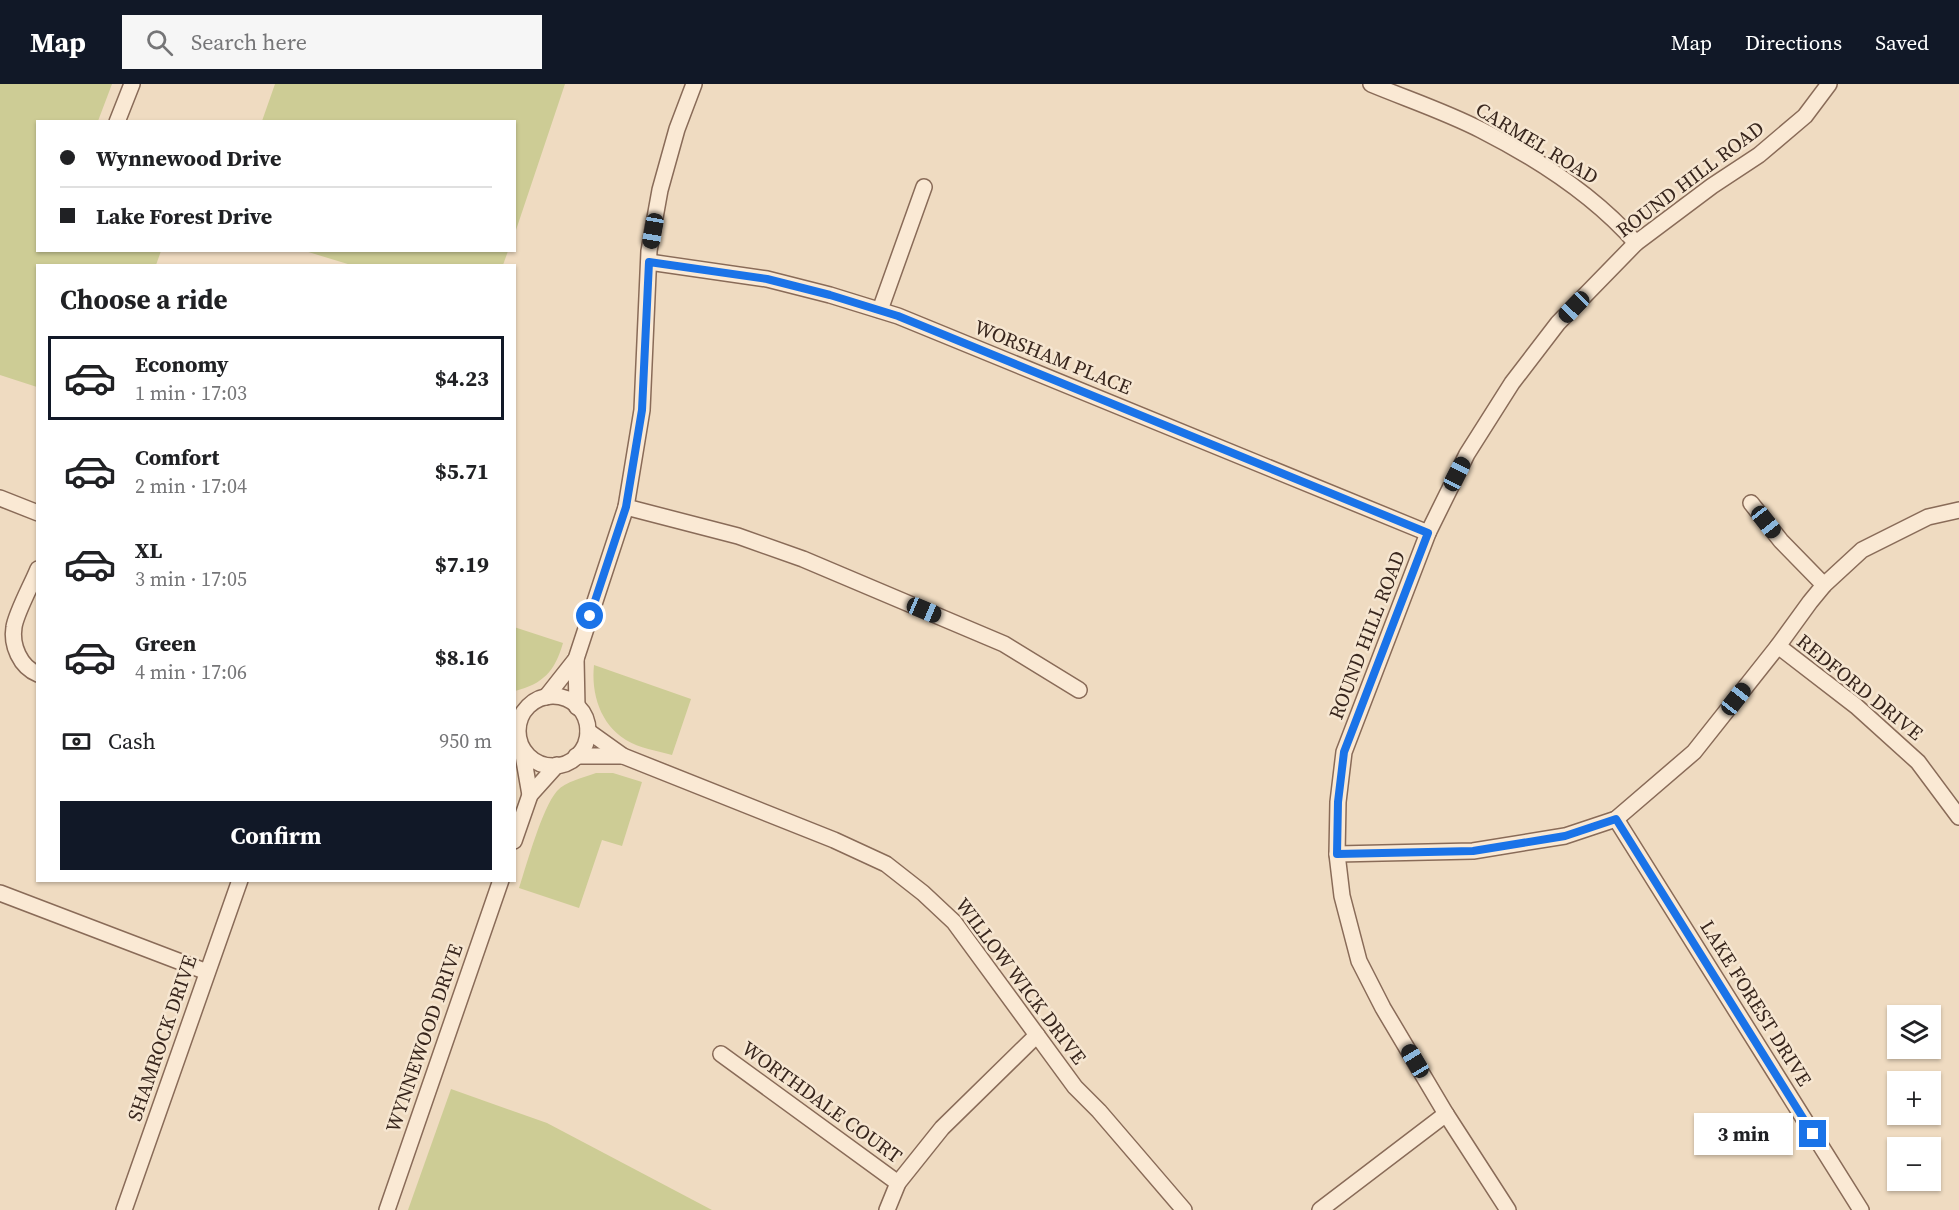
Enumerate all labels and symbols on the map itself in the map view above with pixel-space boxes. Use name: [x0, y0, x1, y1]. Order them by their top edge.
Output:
street label: CARMEL ROAD: [1470, 95, 1604, 191]
street label: ROUND HILL ROAD: [1610, 114, 1770, 244]
car: [641, 212, 665, 250]
car: [1555, 288, 1593, 326]
street label: WORSHAM PLACE: [970, 313, 1136, 401]
car: [1441, 454, 1473, 494]
car: [1748, 502, 1784, 542]
street label: ROUND HILL ROAD: [1322, 547, 1412, 723]
car: [904, 595, 944, 625]
route start: [576, 602, 603, 629]
street label: REDFORD DRIVE: [1791, 627, 1929, 747]
car: [1718, 679, 1754, 719]
street label: WILLOW WICK DRIVE: [949, 892, 1093, 1070]
street label: LAKE FOREST DRIVE: [1693, 915, 1819, 1091]
street label: WYNNEWOOD DRIVE: [379, 940, 469, 1136]
street label: SHAMROCK DRIVE: [120, 951, 204, 1125]
street label: WORTHDALE COURT: [736, 1034, 908, 1170]
car: [1398, 1041, 1432, 1081]
callout: 3 min: [1693, 1113, 1792, 1155]
route end: [1799, 1120, 1826, 1147]

